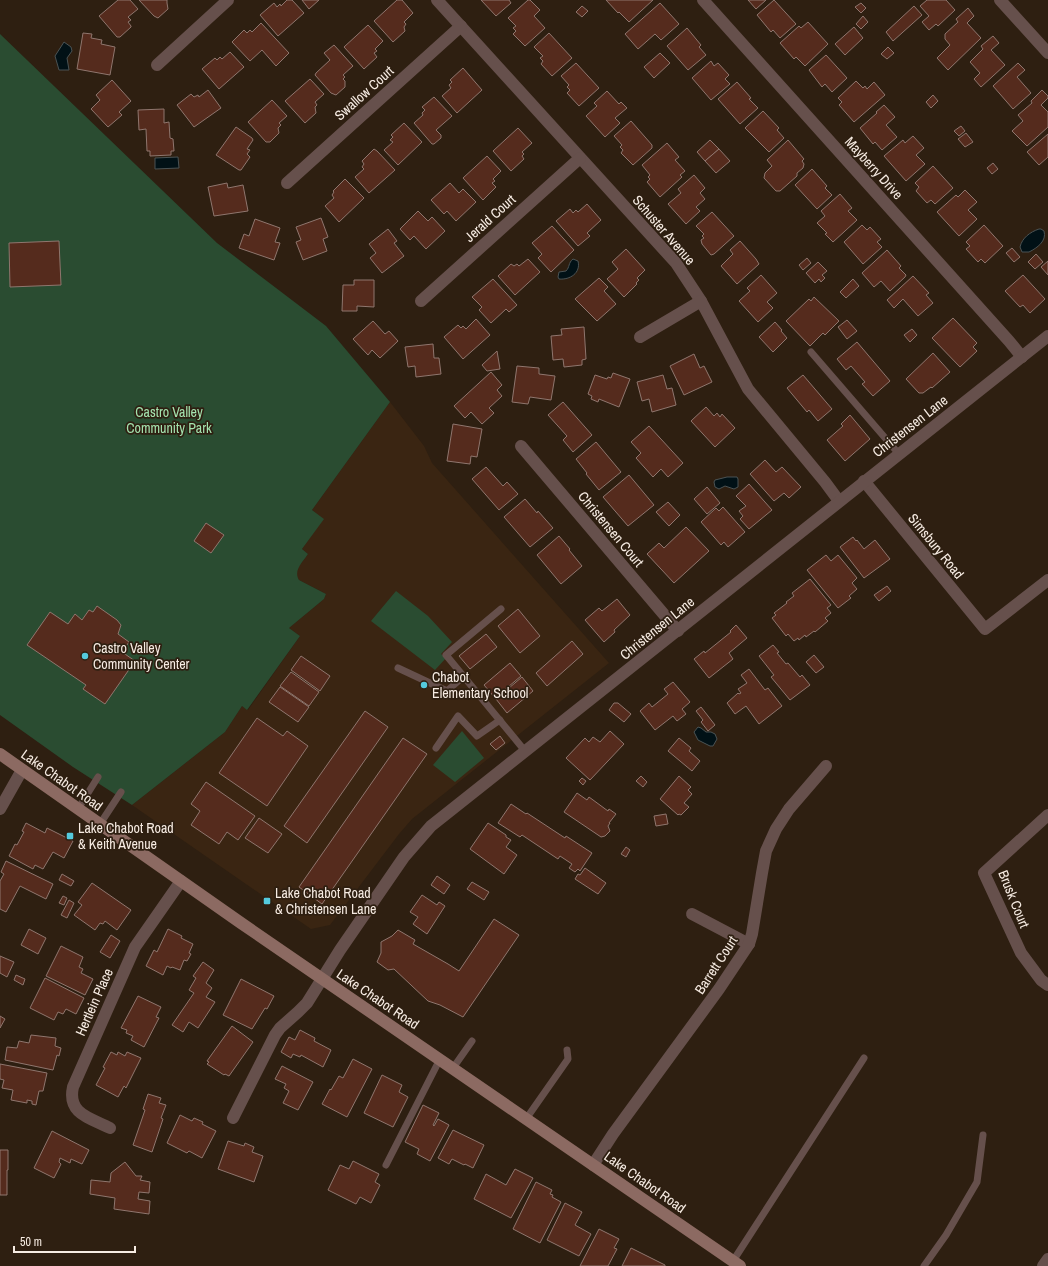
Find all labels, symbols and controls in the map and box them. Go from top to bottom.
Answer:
street label: Swallow Court [331,62,397,124]
street label: Mayberry Drive [841,133,907,203]
street label: Jerald Court [461,190,519,246]
street label: Schuster Avenue [629,191,699,269]
street label: Christensen Lane [869,391,951,461]
park label: Castro Valley Community Park [126,403,212,437]
street label: Christensen Court [574,488,648,570]
street label: Simsbury Road [904,510,968,582]
street label: Christensen Lane [616,592,698,664]
place label: Castro Valley Community Center [93,639,190,673]
marker: Castro Valley Community Center [80,651,90,661]
place label: Chabot Elementary School [432,668,528,702]
marker: Chabot Elementary School [419,680,429,690]
street label: Lake Chabot Road [18,745,106,815]
place label: Lake Chabot Road & Keith Avenue [78,819,174,853]
marker: Lake Chabot Road & Keith Avenue [65,831,75,841]
street label: Brusk Court [994,868,1034,930]
place label: Lake Chabot Road & Christensen Lane [275,884,376,918]
marker: Lake Chabot Road & Christensen Lane [262,896,272,906]
street label: Barrett Court [691,933,741,997]
street label: Hertlein Place [71,965,117,1039]
street label: Lake Chabot Road [333,965,423,1033]
street label: Lake Chabot Road [601,1147,689,1217]
scale bar [14,1228,135,1254]
text: 50 m [20,1234,42,1250]

